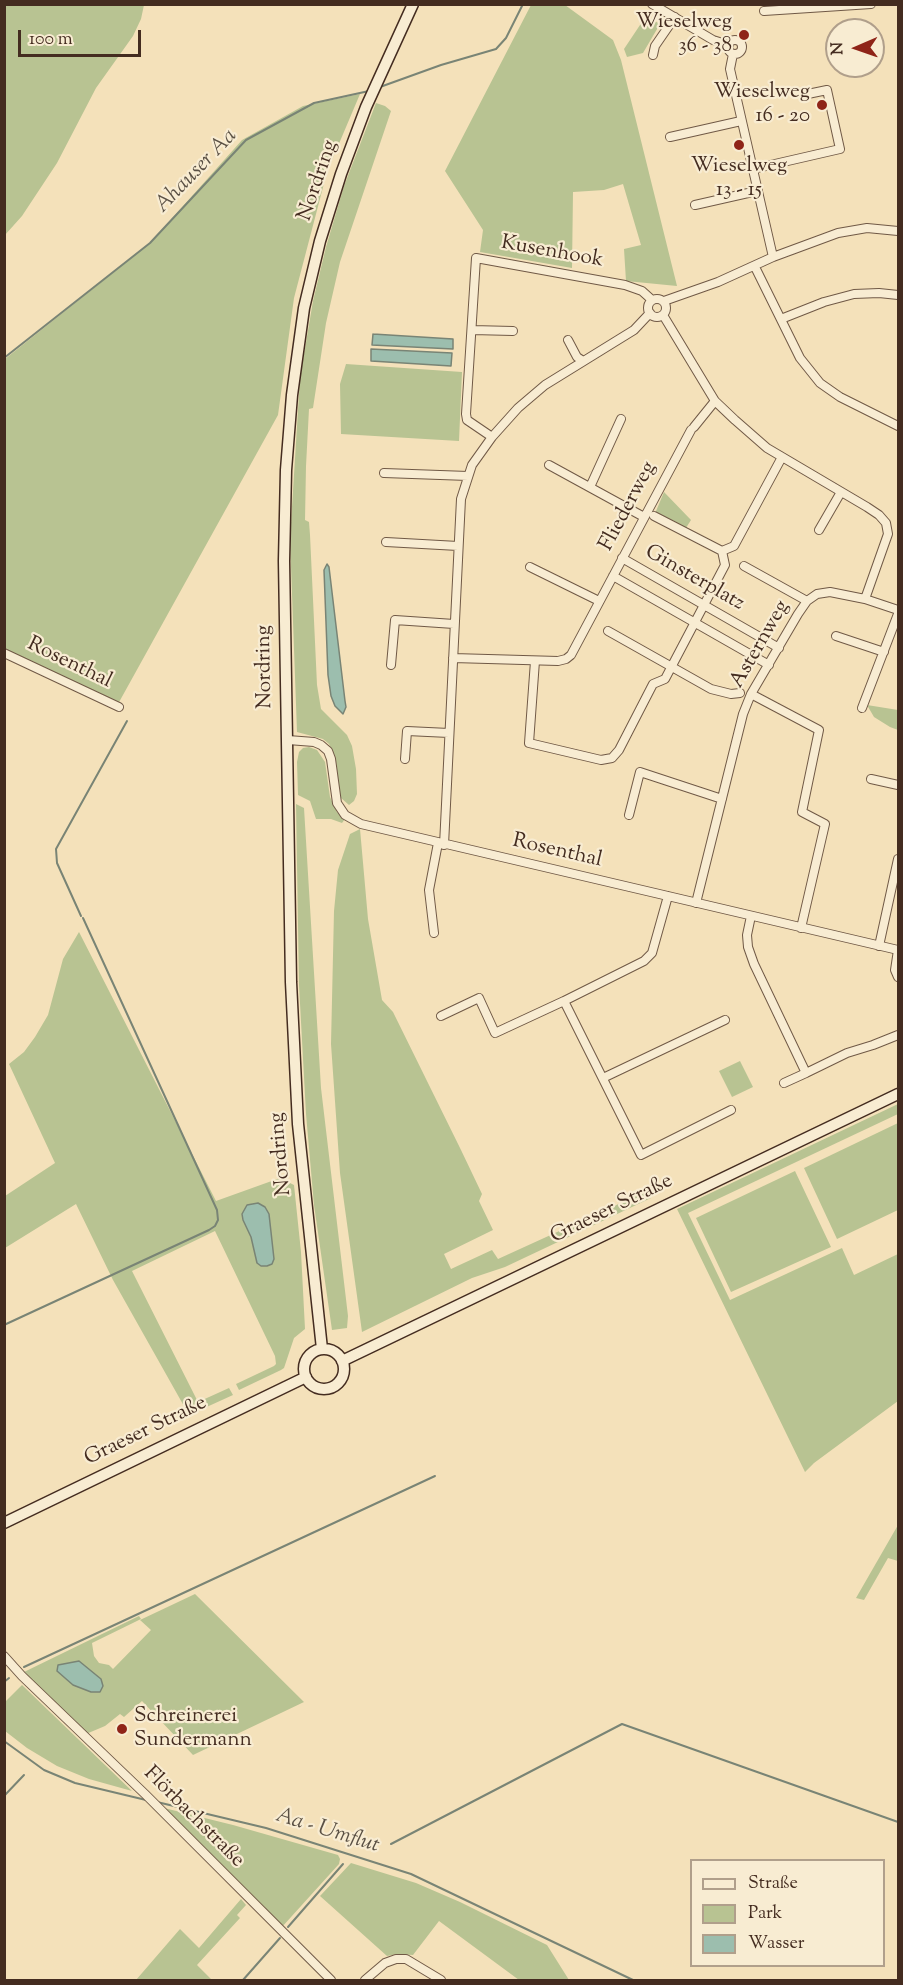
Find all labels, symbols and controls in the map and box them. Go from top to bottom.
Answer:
place label: Wieselweg 36 - 38 [636,10,732,60]
scale bar [21,18,144,56]
north arrow [825,18,885,78]
text: 100 m [29,27,73,53]
marker: Wieselweg 36 - 38 [737,28,751,42]
text: N [827,42,850,55]
place label: Wieselweg 16 - 20 [714,80,810,130]
marker: Wieselweg 16 - 20 [815,98,829,112]
water label: Ahauser Aa [150,124,244,220]
street label: Nordring [293,137,345,225]
marker: Wieselweg 13 - 15 [732,138,746,152]
place label: Wieselweg 13 - 15 [691,154,787,204]
street label: Kusenhook [499,232,605,274]
street label: Fliederweg [595,458,663,556]
street label: Ginsterplatz [640,540,748,618]
street label: Asternweg [726,597,796,693]
street label: Nordring [253,625,279,709]
street label: Rosenthal [22,633,116,695]
street label: Rosenthal [510,829,604,875]
street label: Nordring [266,1111,298,1197]
street label: Graeser Straße [547,1170,677,1250]
street label: Graeser Straße [81,1392,211,1472]
place label: Schreinerei Sundermann [134,1704,252,1754]
marker: Schreinerei Sundermann [115,1722,129,1736]
street label: Flörbachstraße [137,1762,249,1874]
water label: Aa - Umflut [272,1804,382,1860]
legend [690,1859,885,1967]
text: Straße [748,1871,798,1897]
text: Park [748,1901,782,1927]
text: Wasser [748,1931,805,1957]

